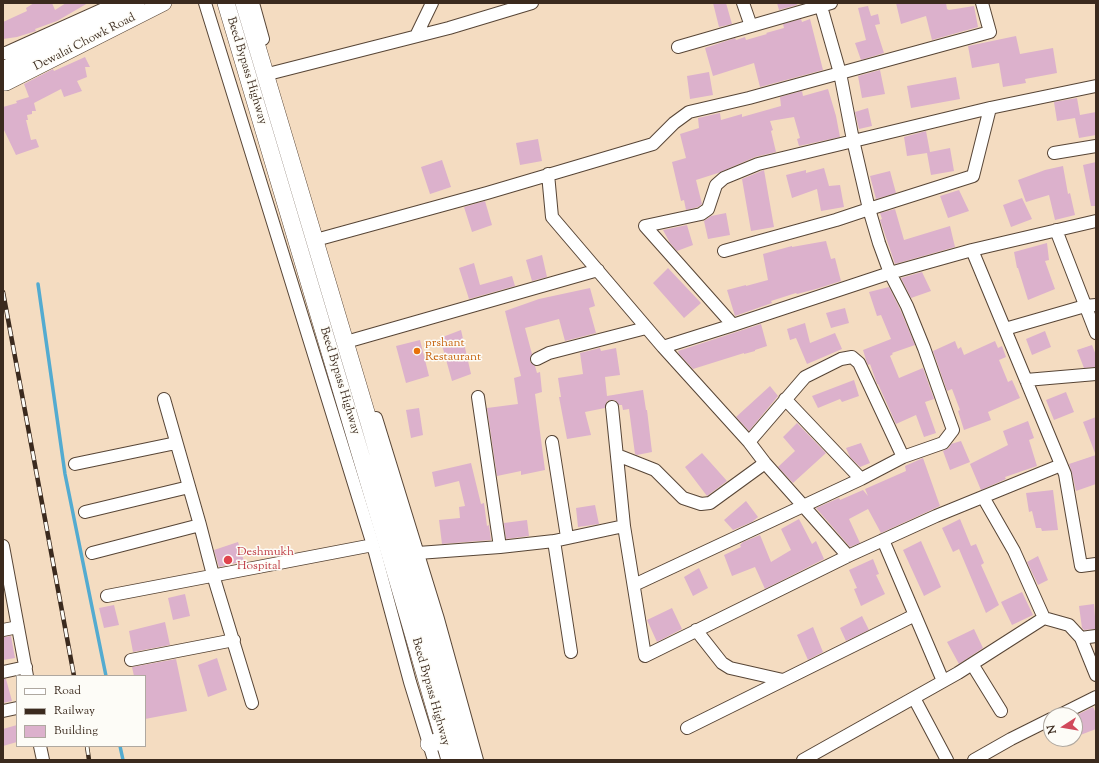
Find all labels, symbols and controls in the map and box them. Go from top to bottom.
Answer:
street label: Dewalai Chowk Road [32,11,138,75]
street label: Beed Bypass Highway [223,15,269,127]
street label: Beed Bypass Highway [316,325,362,437]
place label: prshant Restaurant [425,337,481,365]
marker: prshant Restaurant [412,346,422,356]
place label: Deshmukh Hospital [237,546,294,574]
marker: Deshmukh Hospital [222,554,234,566]
street label: Beed Bypass Highway [408,636,452,748]
legend [16,675,146,747]
text: Road [54,682,81,700]
text: Railway [54,702,95,720]
north arrow [1043,707,1083,747]
text: Building [54,722,98,740]
text: N [1044,723,1061,735]

